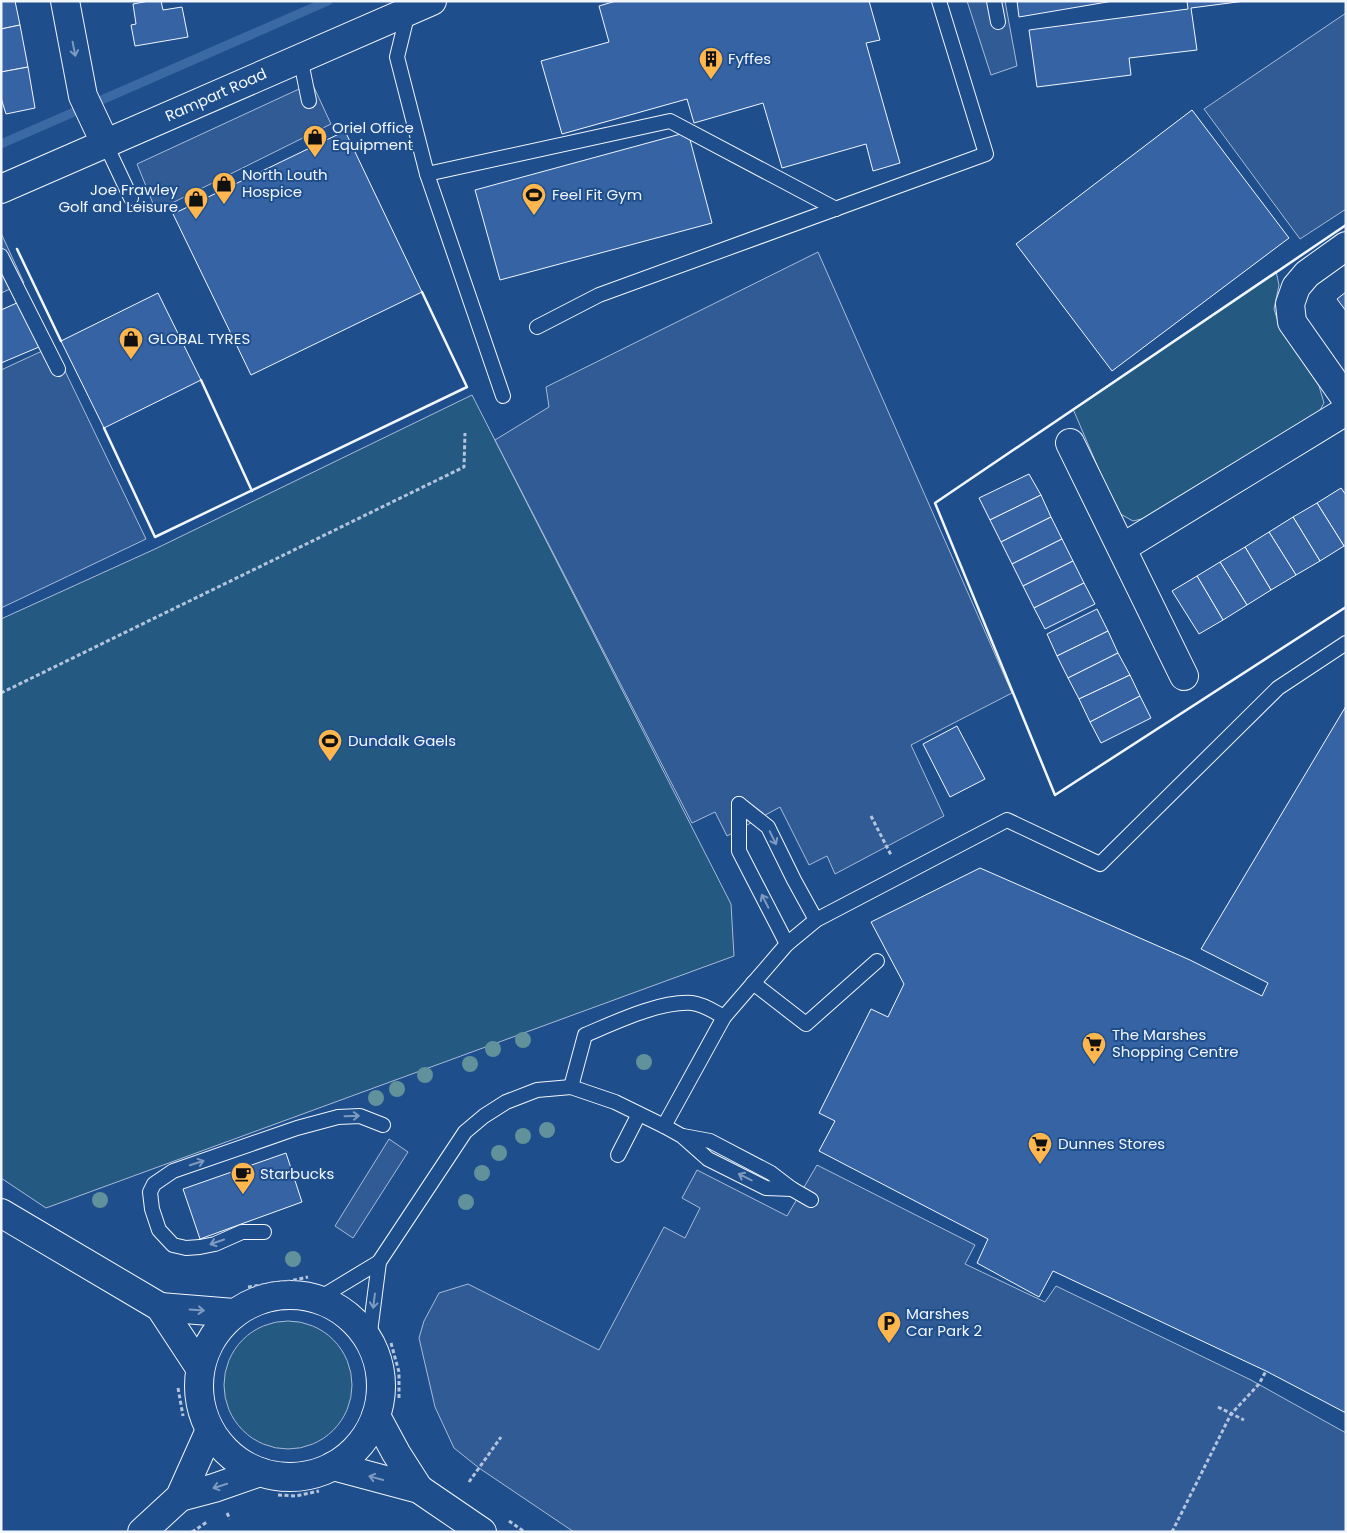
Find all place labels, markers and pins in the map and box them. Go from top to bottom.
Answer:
building icon: Fyffes [698,46,724,80]
place label: Fyffes [728,48,771,69]
place label: Oriel Office Equipment [332,117,414,155]
shop icon: Oriel Office Equipment [302,124,328,158]
place label: North Louth Hospice [242,164,328,202]
shop icon: North Louth Hospice [211,171,237,205]
place label: Joe Frawley Golf and Leisure [58,179,179,217]
sports icon: Feel Fit Gym [521,182,547,216]
place label: Feel Fit Gym [552,184,642,205]
shop icon: Joe Frawley Golf and Leisure [183,186,209,220]
shop icon: GLOBAL TYRES [118,326,144,360]
place label: GLOBAL TYRES [148,328,250,349]
sports icon: Dundalk Gaels [317,728,343,762]
place label: Dundalk Gaels [348,730,456,751]
place label: The Marshes Shopping Centre [1112,1024,1239,1062]
supermarket icon: The Marshes Shopping Centre [1081,1031,1107,1065]
supermarket icon: Dunnes Stores [1027,1131,1053,1165]
place label: Dunnes Stores [1058,1133,1165,1154]
cafe icon: Starbucks [230,1161,256,1195]
place label: Starbucks [260,1163,335,1184]
place label: Marshes Car Park 2 [906,1303,982,1341]
parking icon: Marshes Car Park 2 [876,1310,902,1344]

